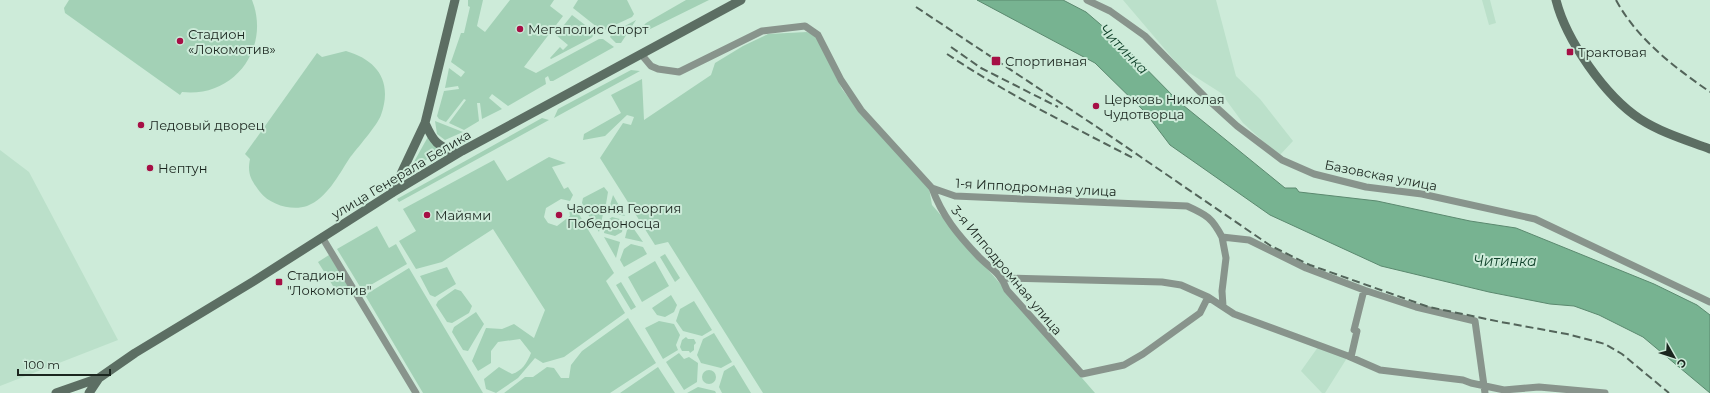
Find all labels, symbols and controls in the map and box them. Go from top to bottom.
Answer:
water label: Читинка [1096,20,1152,78]
place label: Мегаполис Спорт [528,21,649,37]
marker: Мегаполис Спорт [515,24,525,34]
place label: Стадион «Локомотив» [188,26,276,57]
marker: Стадион «Локомотив» [175,36,185,46]
place label: Трактовая [1578,44,1647,60]
marker: Трактовая [1565,47,1575,57]
place label: Спортивная [1005,53,1087,69]
marker: Спортивная [990,55,1002,67]
place label: Церковь Николая Чудотворца [1104,91,1225,122]
marker: Церковь Николая Чудотворца [1091,101,1101,111]
place label: Ледовый дворец [149,117,265,133]
marker: Ледовый дворец [136,120,146,130]
street label: улица Генерала Белика [328,126,474,223]
street label: Базовская улица [1323,156,1439,194]
place label: Нептун [158,160,208,176]
marker: Нептун [145,163,155,173]
street label: 1-я Ипподромная улица [955,175,1117,199]
place label: Часовня Георгия Победоносца [567,200,681,231]
street label: 3-я Ипподромная улица [948,202,1066,338]
place label: Майями [435,207,491,223]
marker: Майями [422,210,432,220]
marker: Часовня Георгия Победоносца [554,210,564,220]
water label: Читинка [1473,252,1537,270]
place label: Стадион "Локомотив" [287,267,372,298]
marker: Стадион "Локомотив" [274,277,284,287]
north arrow [1654,337,1694,377]
scale bar [18,351,110,377]
text: С [1674,356,1690,371]
text: 100 m [24,357,60,372]

